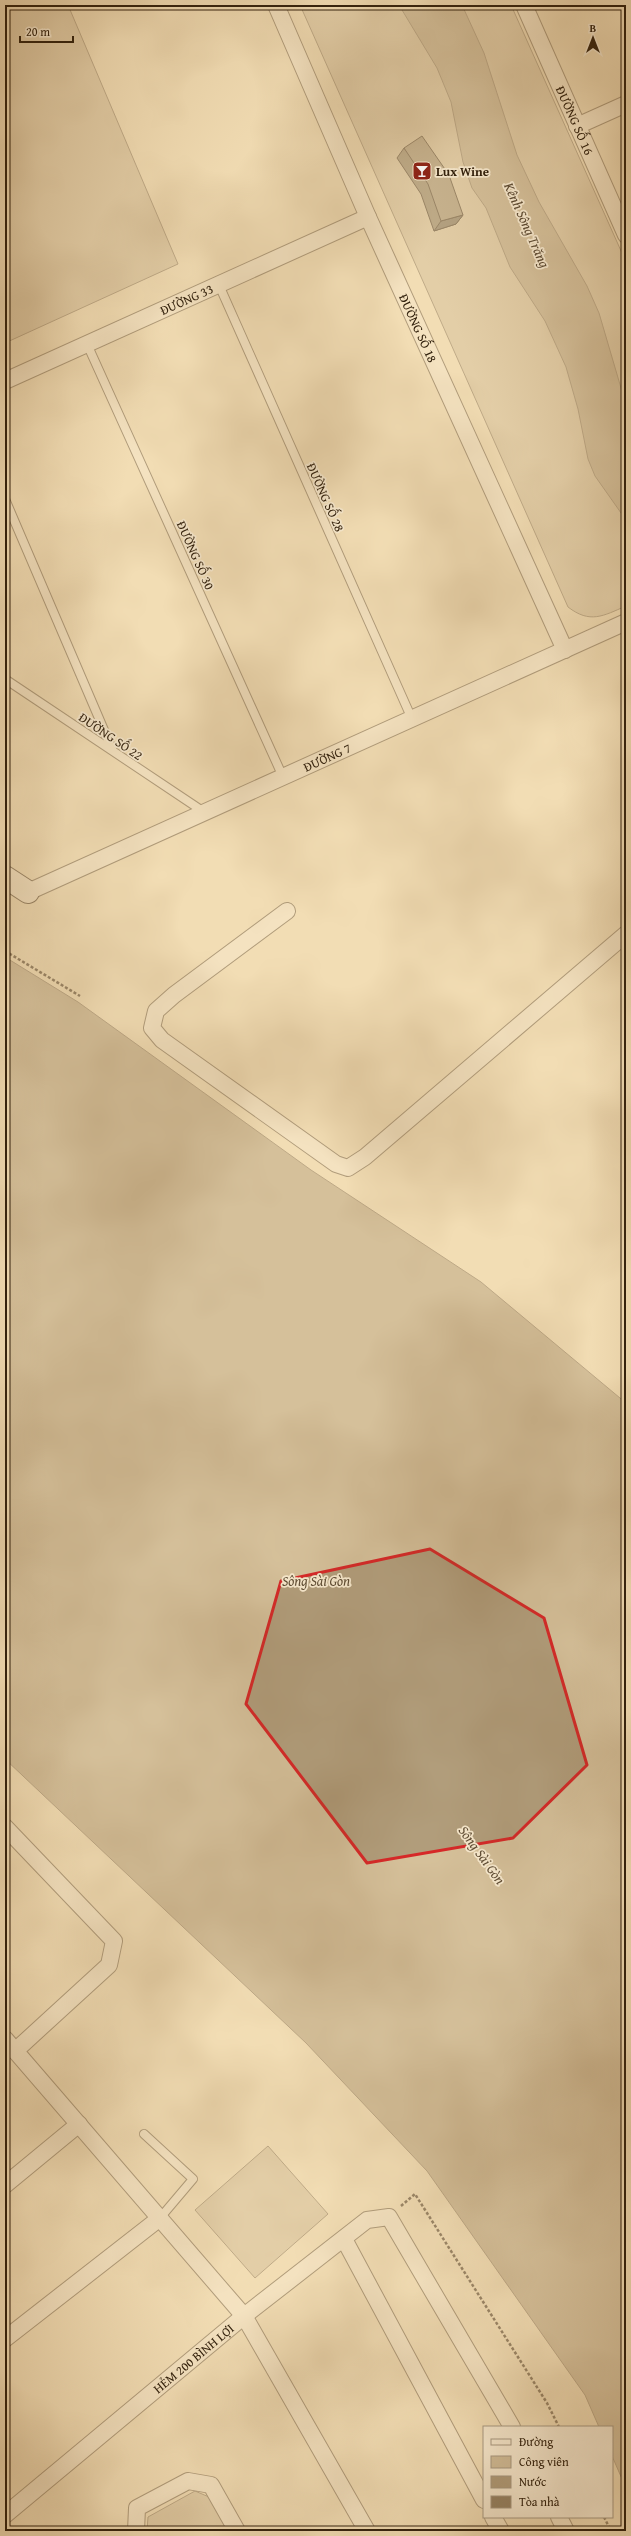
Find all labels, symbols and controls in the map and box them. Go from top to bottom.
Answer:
scale bar [20,18,73,44]
north arrow [573,18,613,58]
text: B [590,20,597,36]
text: 20 m [26,23,50,40]
street label: ĐƯỜNG SỐ 16 [551,83,598,158]
bar icon: Lux Wine [411,160,433,182]
place label: Lux Wine [436,162,489,181]
water label: Kênh Sông Trăng [499,178,555,271]
street label: ĐƯỜNG 33 [157,279,216,320]
street label: ĐƯỜNG SỐ 18 [394,291,442,366]
street label: ĐƯỜNG SỐ 28 [302,460,349,535]
street label: ĐƯỜNG SỐ 30 [172,518,219,593]
street label: ĐƯỜNG SỐ 22 [75,708,147,765]
street label: ĐƯỜNG 7 [300,738,354,776]
water label: Sông Sài Gòn [282,1571,350,1591]
water label: Sông Sài Gòn [454,1822,510,1888]
street label: HẺM 200 BÌNH LỢI [149,2319,238,2398]
legend [483,2426,613,2518]
text: Đường [519,2433,553,2450]
text: Công viên [519,2453,569,2470]
text: Nước [519,2473,547,2490]
text: Tòa nhà [519,2493,560,2510]

